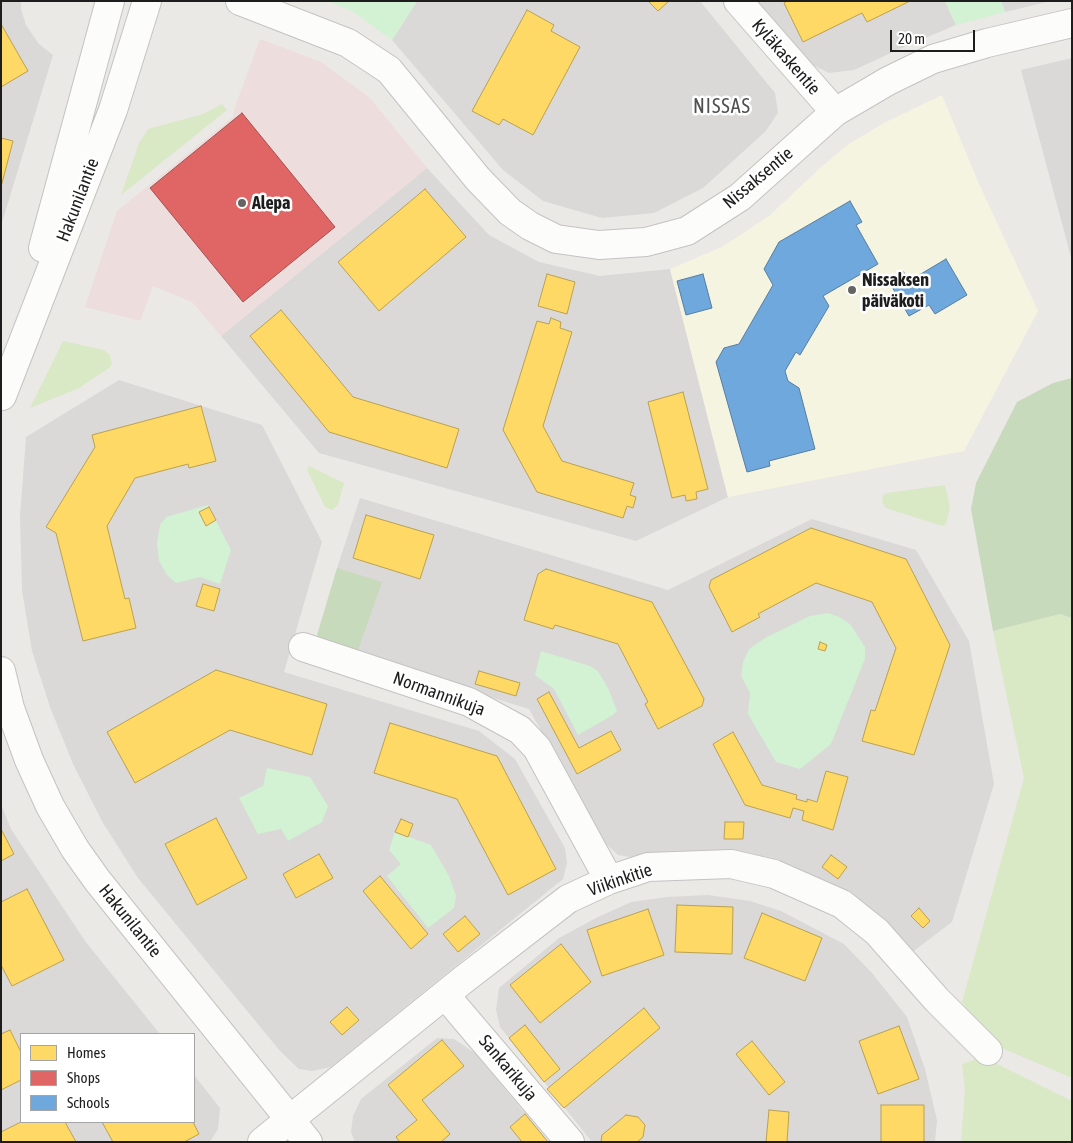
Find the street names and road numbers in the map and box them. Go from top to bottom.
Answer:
street label: Kyläkaskentie [747,15,825,99]
street label: Nissaksentie [719,143,797,213]
street label: Hakunilantie [52,155,104,245]
street label: Normannikuja [390,667,488,721]
street label: Viikinkitie [585,859,655,901]
street label: Hakunilantie [94,880,166,962]
street label: Sankarikuja [474,1031,542,1105]

